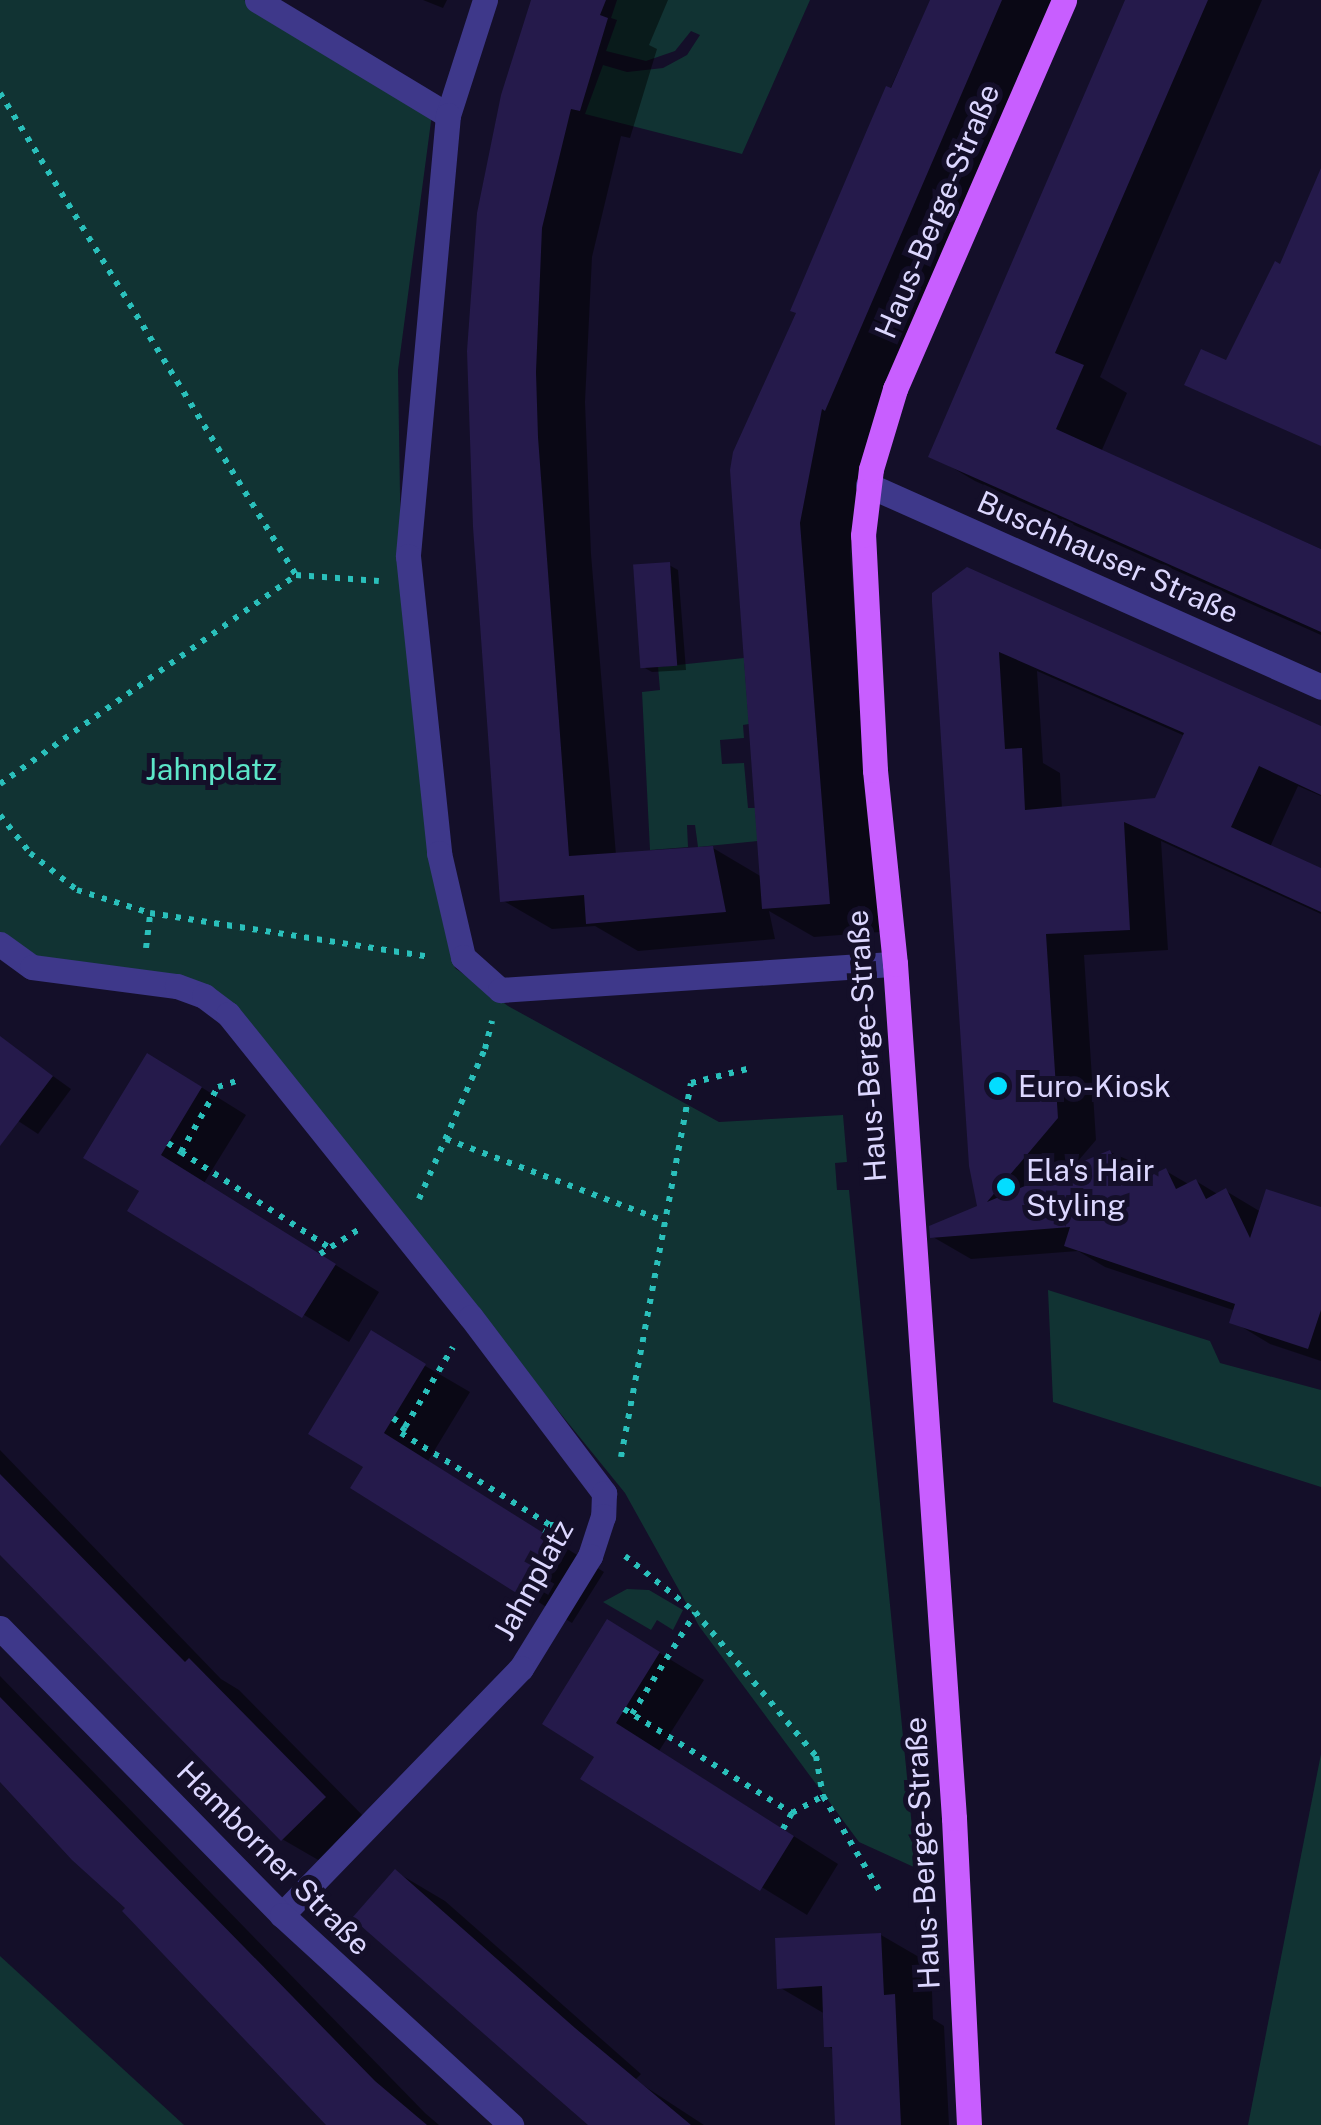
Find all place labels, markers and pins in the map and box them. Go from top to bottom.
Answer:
place label: Euro-Kiosk [1018,1068,1171,1104]
marker: Euro-Kiosk [987,1075,1009,1097]
place label: Ela's Hair Styling [1026,1152,1155,1222]
marker: Ela's Hair Styling [995,1176,1017,1198]

